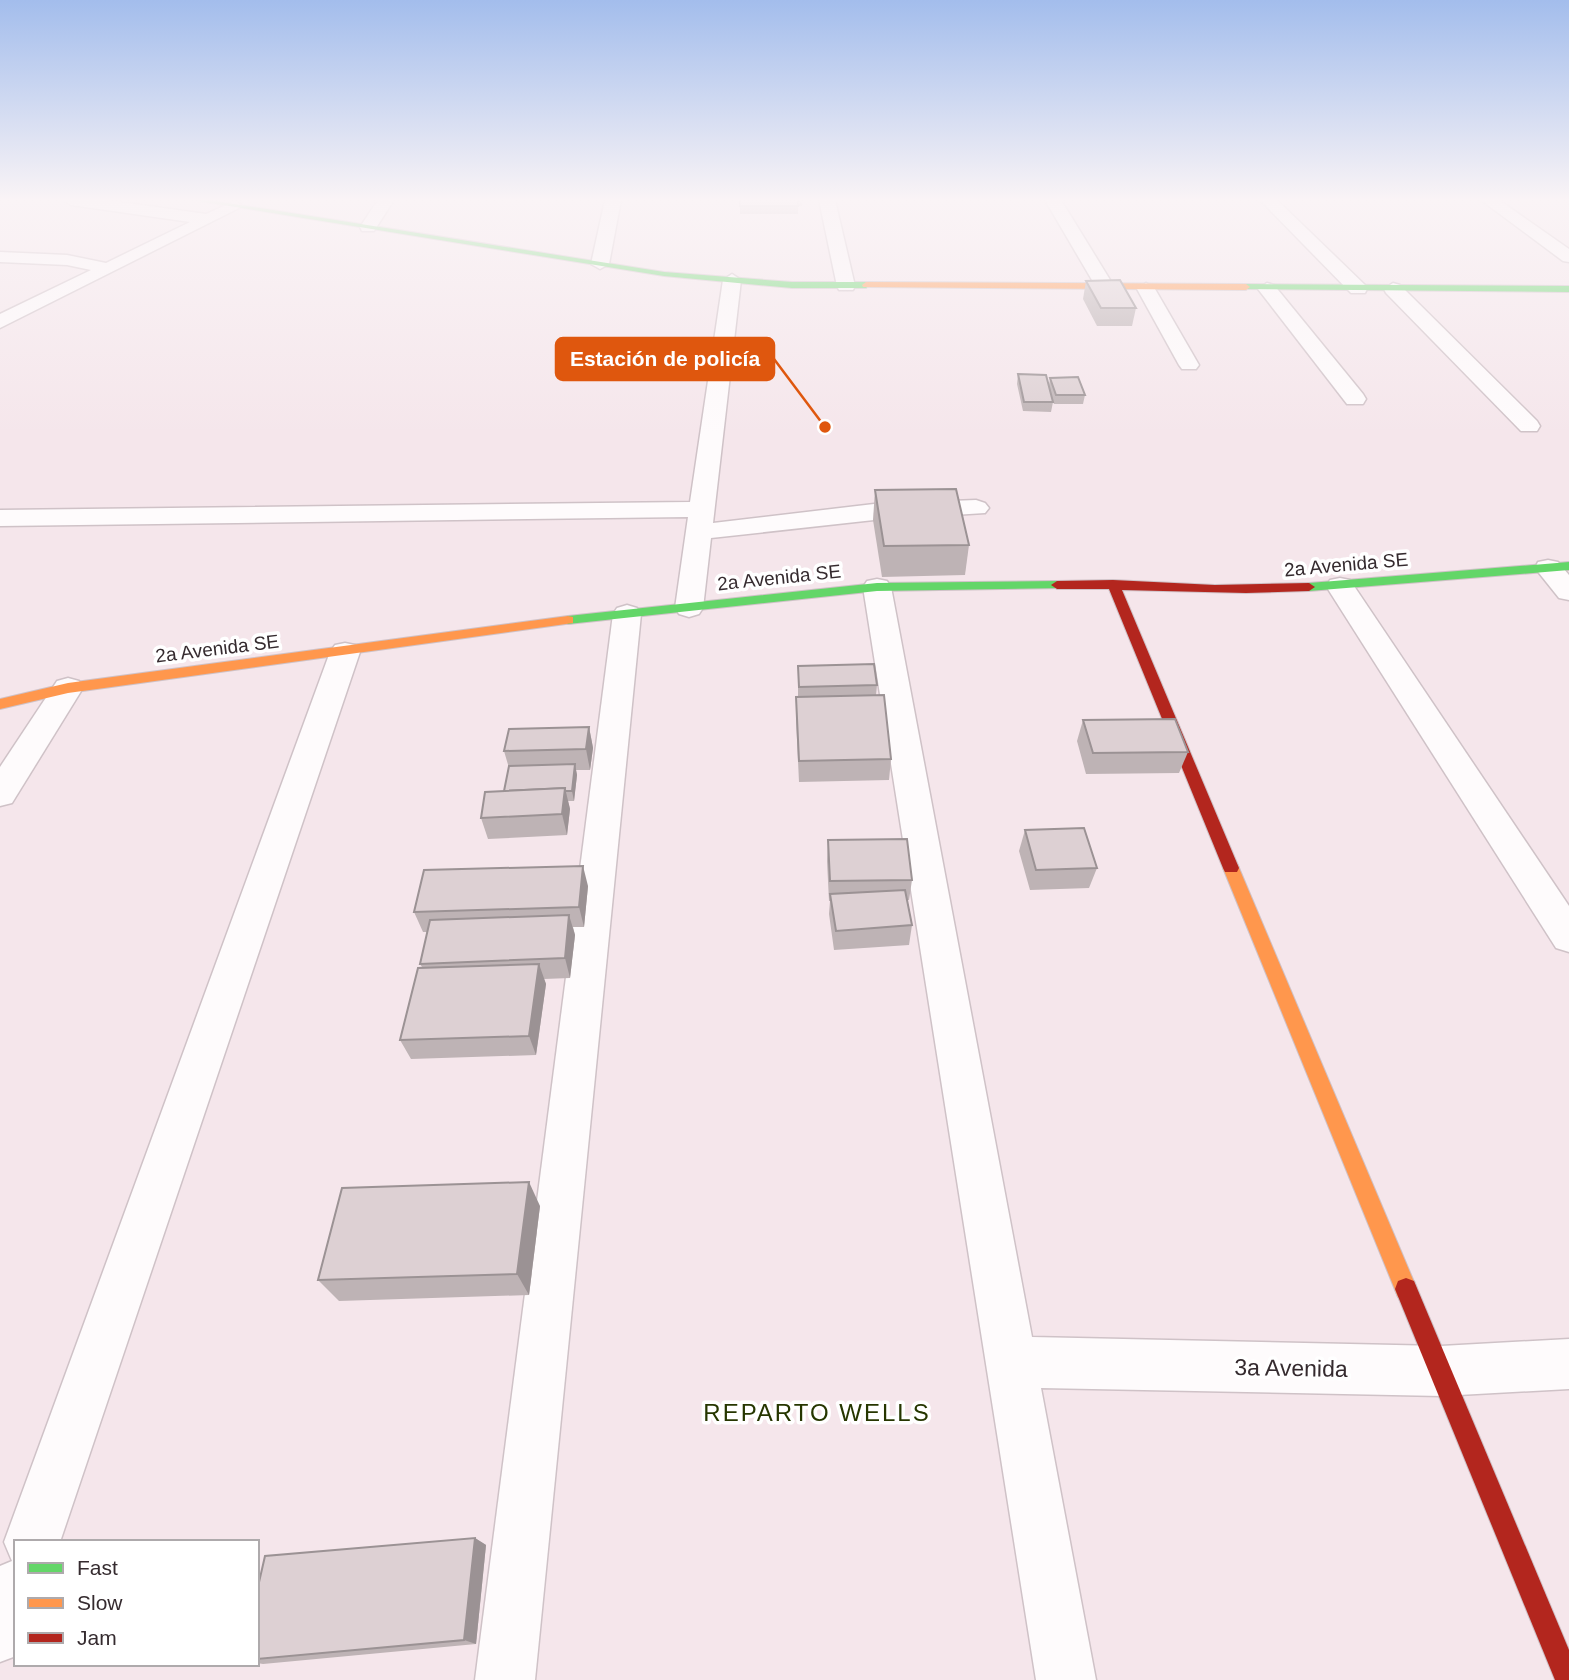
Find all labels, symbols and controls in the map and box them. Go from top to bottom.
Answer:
callout: Estación de policía [556,338,774,380]
text: Estación de policía [570,347,760,370]
street label: 2a Avenida SE [1283,549,1409,580]
street label: 2a Avenida SE [716,561,842,594]
street label: 2a Avenida SE [154,630,280,666]
street label: 3a Avenida [1234,1354,1348,1382]
district label: REPARTO WELLS [703,1399,931,1426]
legend [14,1540,259,1666]
text: Fast [77,1556,118,1579]
text: Slow [77,1591,123,1614]
text: Jam [77,1626,117,1649]

